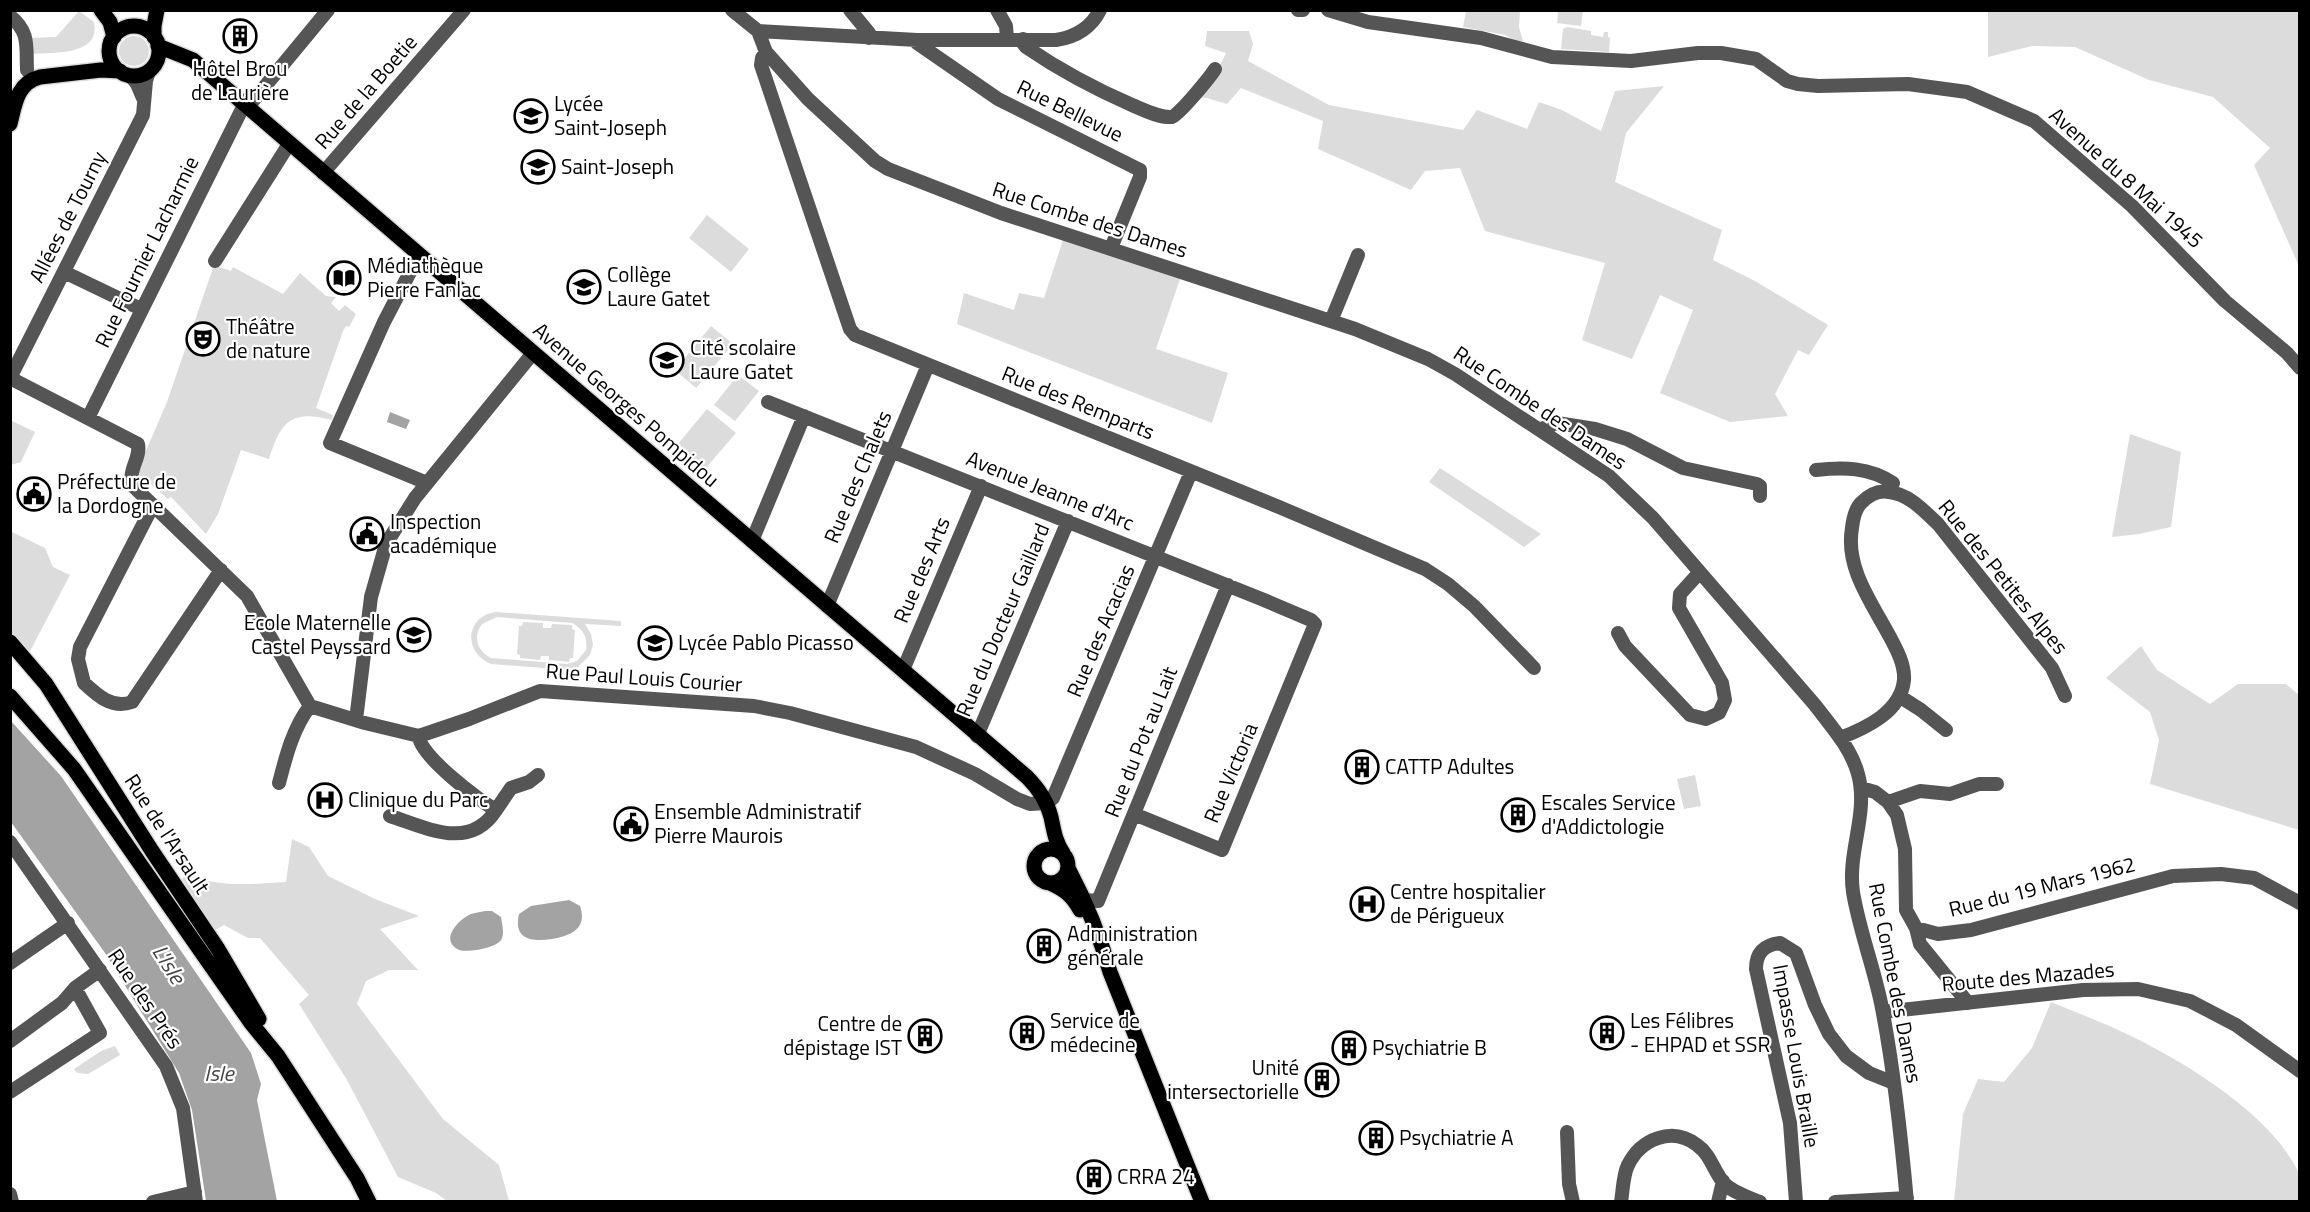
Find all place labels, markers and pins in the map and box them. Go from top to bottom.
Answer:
building icon: Hôtel Brou de Laurière [222,18,258,54]
place label: Hôtel Brou de Laurière [191,52,289,108]
place label: Lycée Saint-Joseph [554,87,667,143]
school or university icon: Lycée Saint-Joseph [513,98,549,134]
school or university icon: Saint-Joseph [520,149,556,185]
place label: Saint-Joseph [561,150,674,182]
place label: Médiathèque Pierre Fanlac [367,249,483,305]
place label: Collège Laure Gatet [607,258,710,314]
library icon: Médiathèque Pierre Fanlac [326,260,362,296]
school or university icon: Collège Laure Gatet [566,269,602,305]
place label: Théâtre de nature [226,310,310,366]
theatre icon: Théâtre de nature [185,321,221,357]
place label: Cité scolaire Laure Gatet [690,331,796,387]
school or university icon: Cité scolaire Laure Gatet [649,342,685,378]
place label: Préfecture de la Dordogne [57,465,176,521]
public building icon: Préfecture de la Dordogne [16,476,52,512]
place label: Inspection académique [390,505,497,561]
public building icon: Inspection académique [349,516,385,552]
place label: Ecole Maternelle Castel Peyssard [244,606,391,662]
school or university icon: Ecole Maternelle Castel Peyssard [396,617,432,653]
school or university icon: Lycée Pablo Picasso [637,625,673,661]
place label: Lycée Pablo Picasso [678,626,854,658]
building icon: CATTP Adultes [1344,749,1380,785]
place label: CATTP Adultes [1385,750,1514,782]
hospital icon: Clinique du Parc [307,782,343,818]
place label: Clinique du Parc [348,783,488,815]
place label: Escales Service d'Addictologie [1541,786,1675,842]
place label: Ensemble Administratif Pierre Maurois [654,795,861,851]
building icon: Escales Service d'Addictologie [1500,797,1536,833]
public building icon: Ensemble Administratif Pierre Maurois [613,806,649,842]
place label: Centre hospitalier de Périgueux [1390,875,1546,931]
hospital icon: Centre hospitalier de Périgueux [1349,886,1385,922]
place label: Administration générale [1067,917,1198,973]
building icon: Administration générale [1026,928,1062,964]
place label: Service de médecine [1050,1004,1140,1060]
place label: Les Félibres - EHPAD et SSR [1630,1004,1770,1060]
place label: Centre de dépistage IST [783,1007,902,1063]
building icon: Service de médecine [1009,1015,1045,1051]
building icon: Les Félibres - EHPAD et SSR [1589,1015,1625,1051]
building icon: Centre de dépistage IST [907,1018,943,1054]
building icon: Psychiatrie B [1331,1030,1367,1066]
place label: Psychiatrie B [1372,1031,1487,1063]
place label: Unité intersectorielle [1167,1051,1299,1107]
building icon: Unité intersectorielle [1304,1062,1340,1098]
building icon: Psychiatrie A [1358,1120,1394,1156]
place label: Psychiatrie A [1399,1121,1514,1153]
building icon: CRRA 24 [1076,1159,1112,1195]
place label: CRRA 24 [1117,1160,1195,1192]

